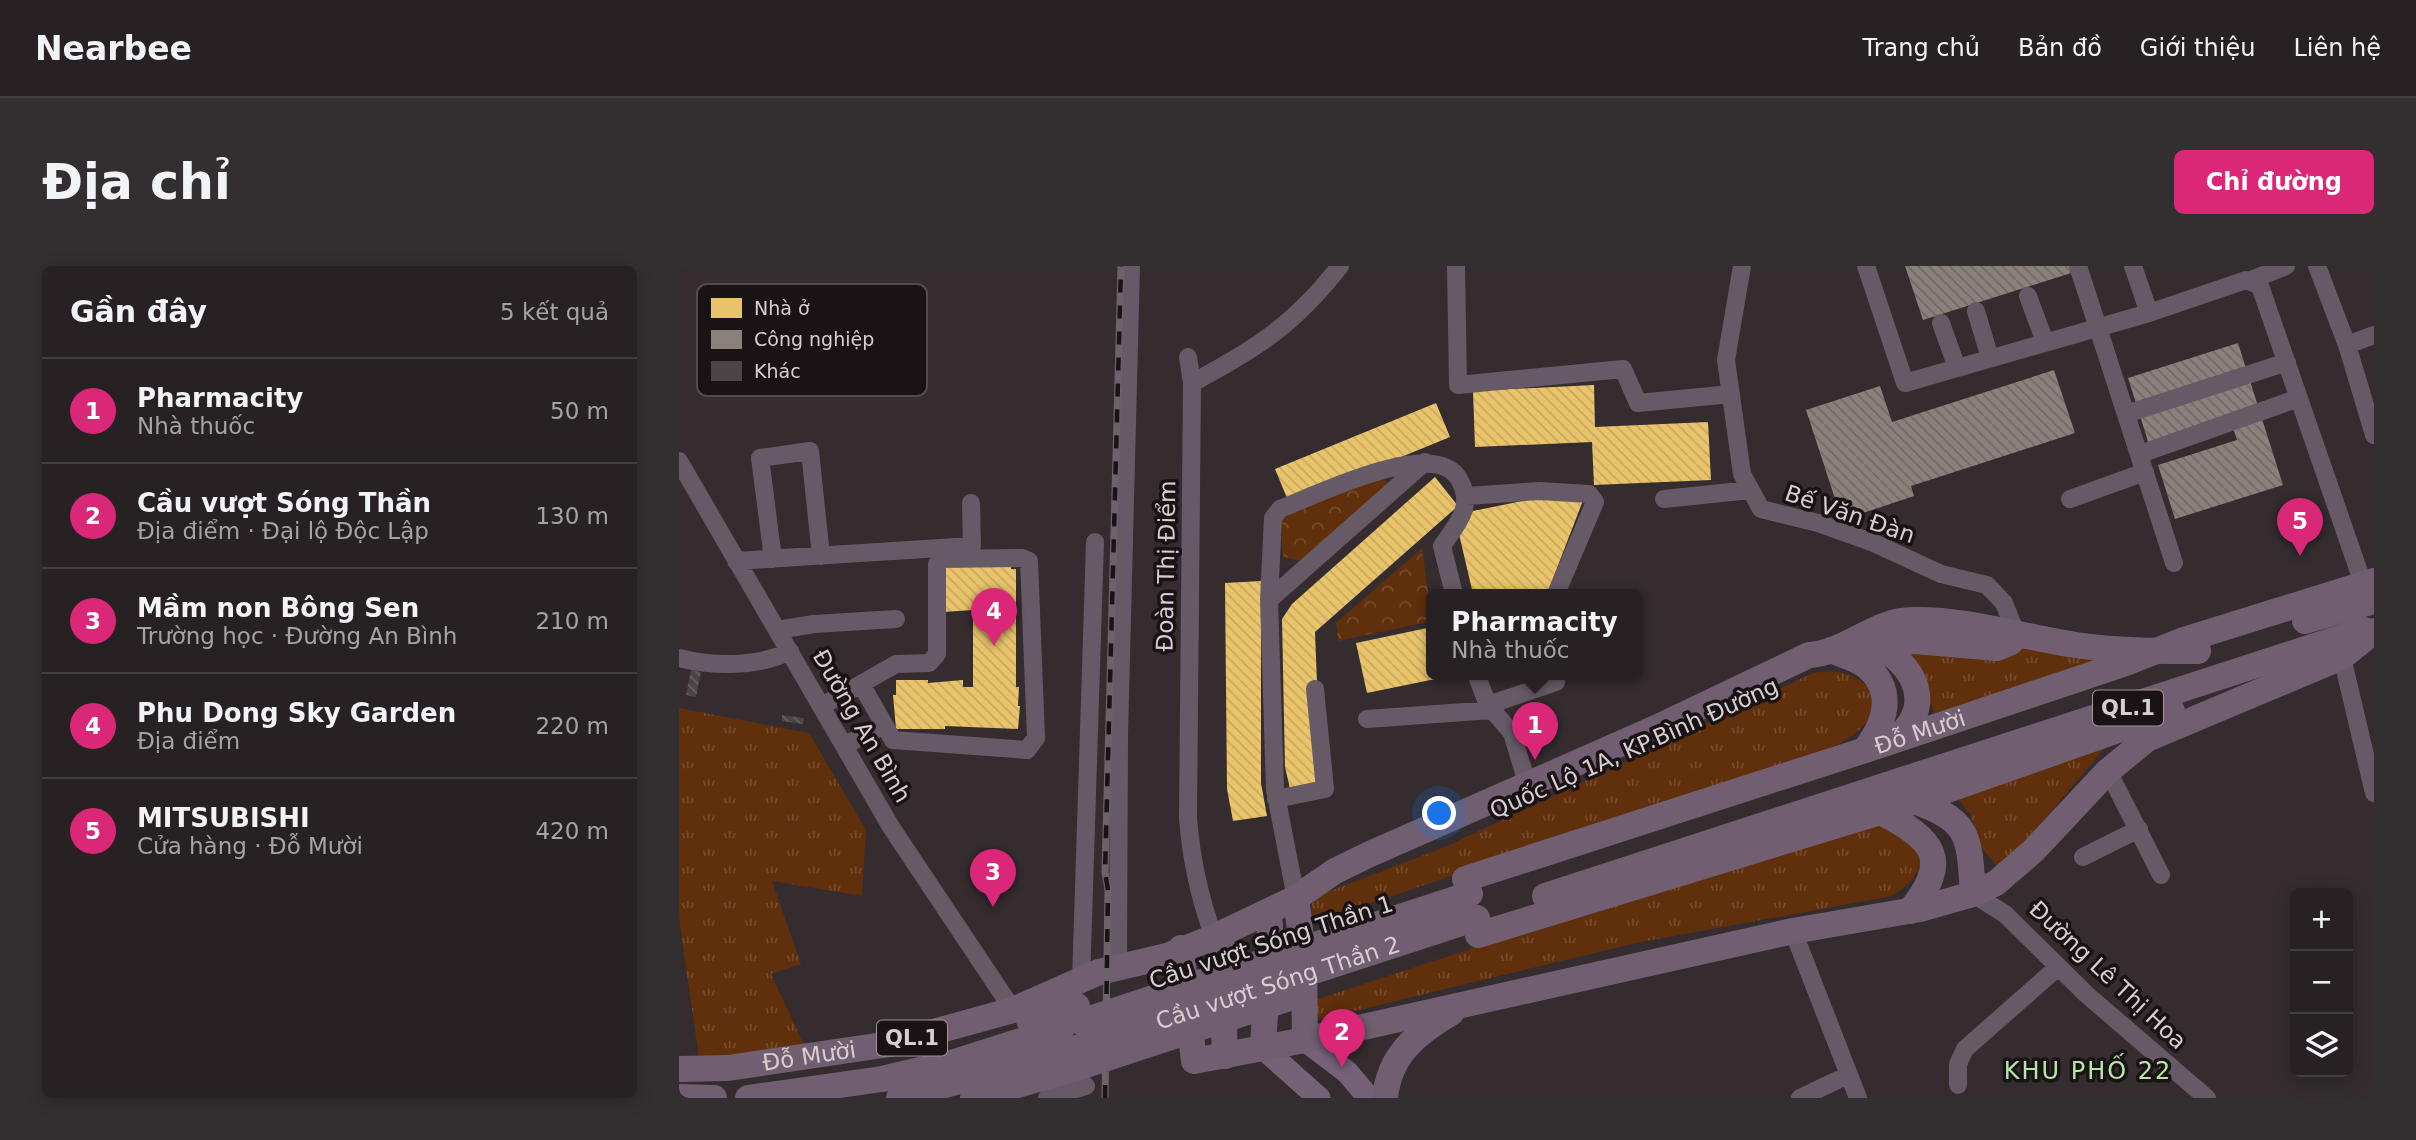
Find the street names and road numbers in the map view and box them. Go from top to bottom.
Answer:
street label: Đoàn Thị Điểm [1152,480,1180,652]
street label: Bế Văn Đàn [1782,480,1918,548]
street label: Đường An Bình [808,645,916,807]
street label: Quốc Lộ 1A, KP.Bình Đường [1485,672,1783,824]
road number: QL.1 [2093,690,2163,726]
street label: Đỗ Mười [1871,705,1969,759]
street label: Cầu vượt Sóng Thần 1 [1146,890,1396,994]
street label: Đường Lê Thị Hoa [2024,896,2192,1054]
street label: Cầu vượt Sóng Thần 2 [1152,929,1404,1035]
road number: QL.1 [877,1020,947,1056]
street label: Đỗ Mười [761,1036,858,1076]

